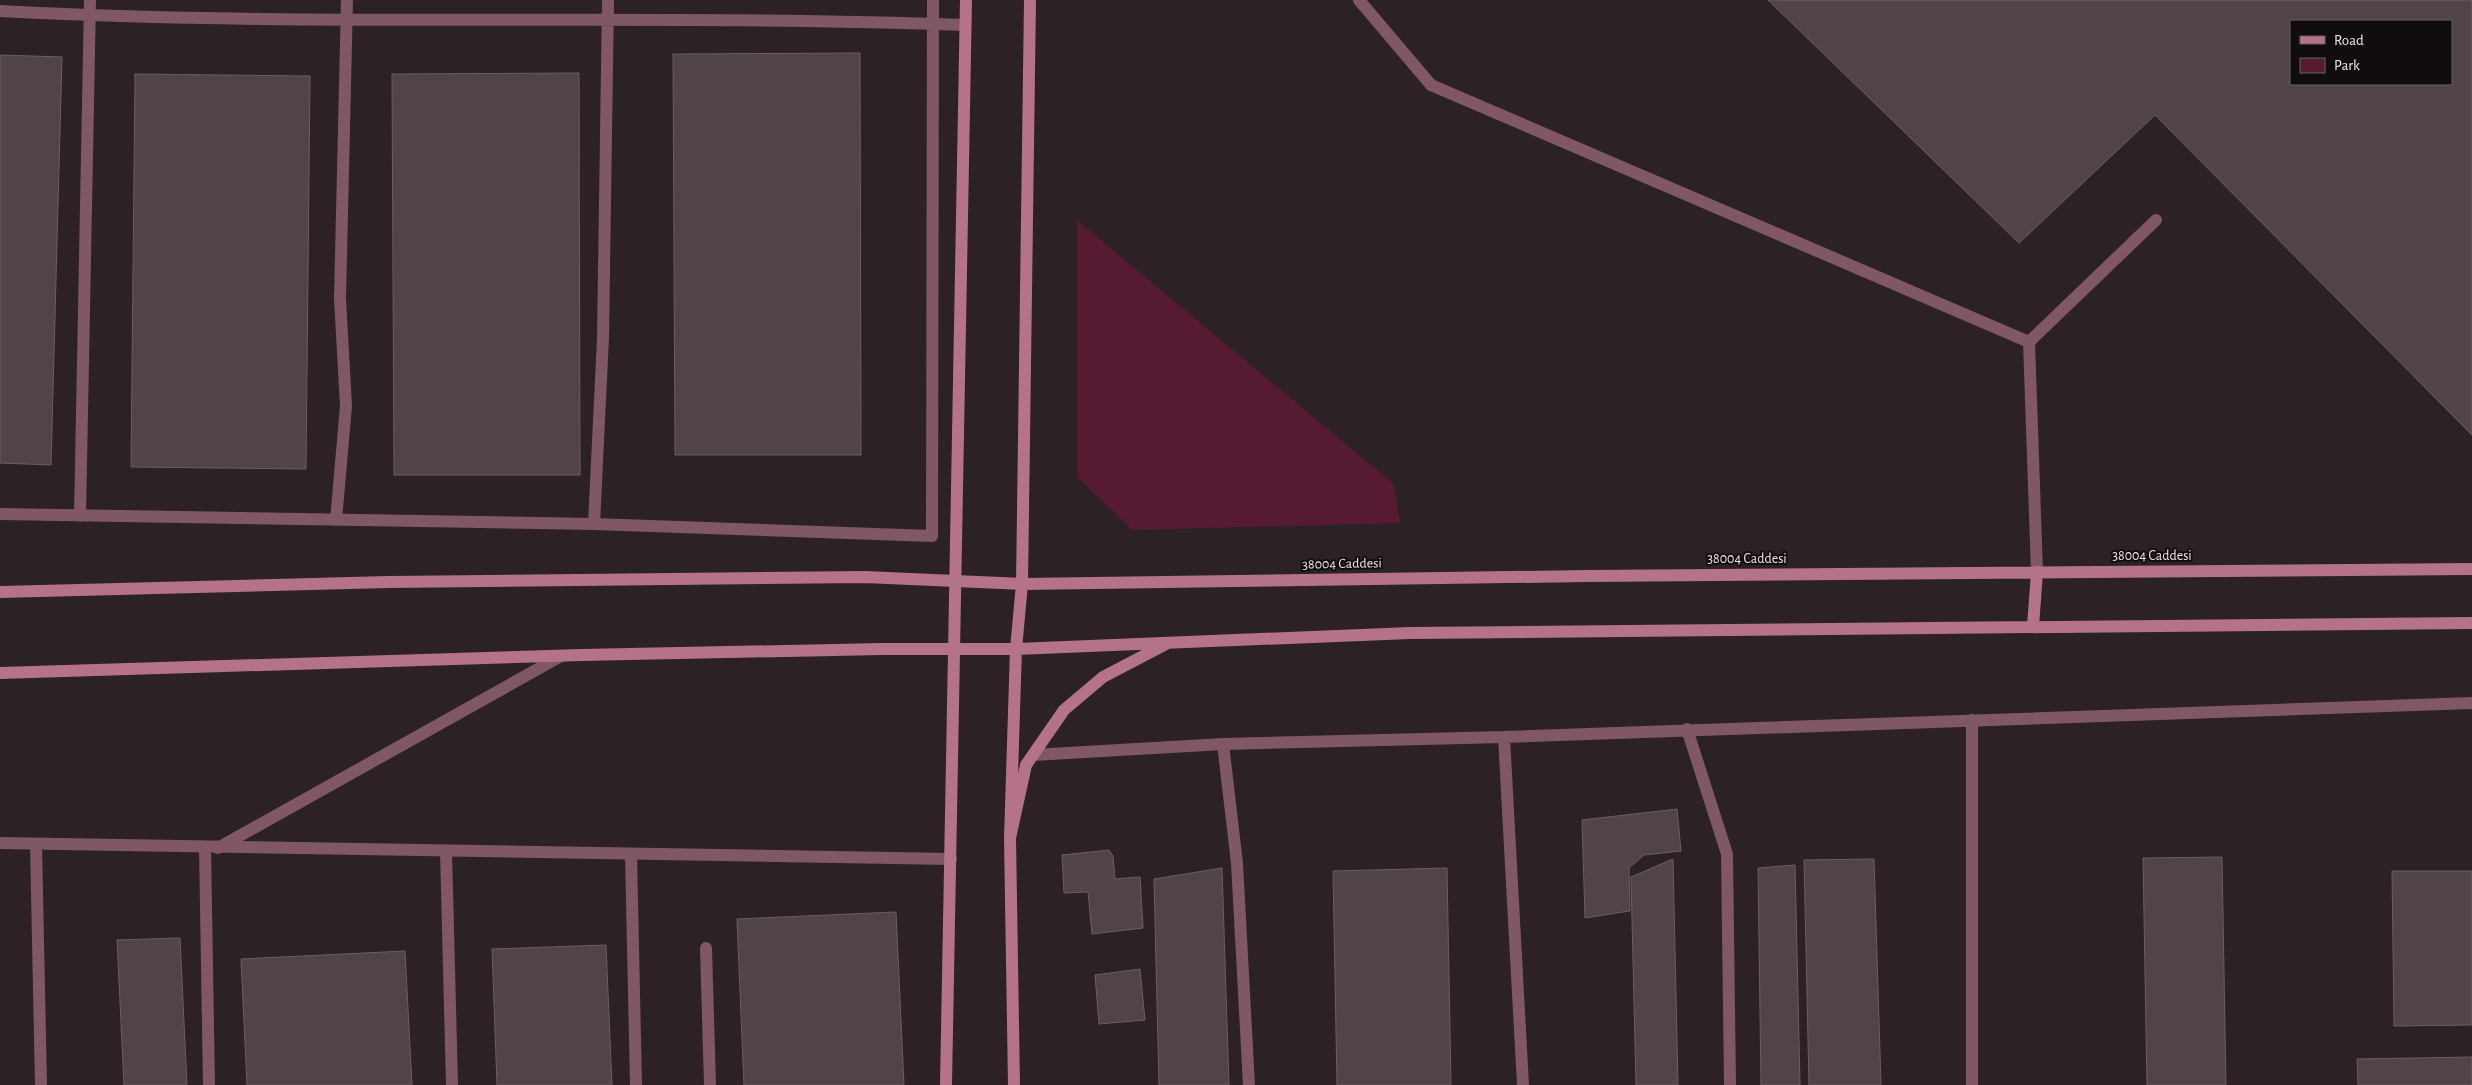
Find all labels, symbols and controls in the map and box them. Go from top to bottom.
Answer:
legend [2290,20,2452,85]
text: Road [2334,33,2364,48]
text: Park [2334,58,2360,73]
street label: 38004 Caddesi [2112,549,2192,563]
street label: 38004 Caddesi [1707,552,1787,566]
street label: 38004 Caddesi [1302,556,1382,572]

